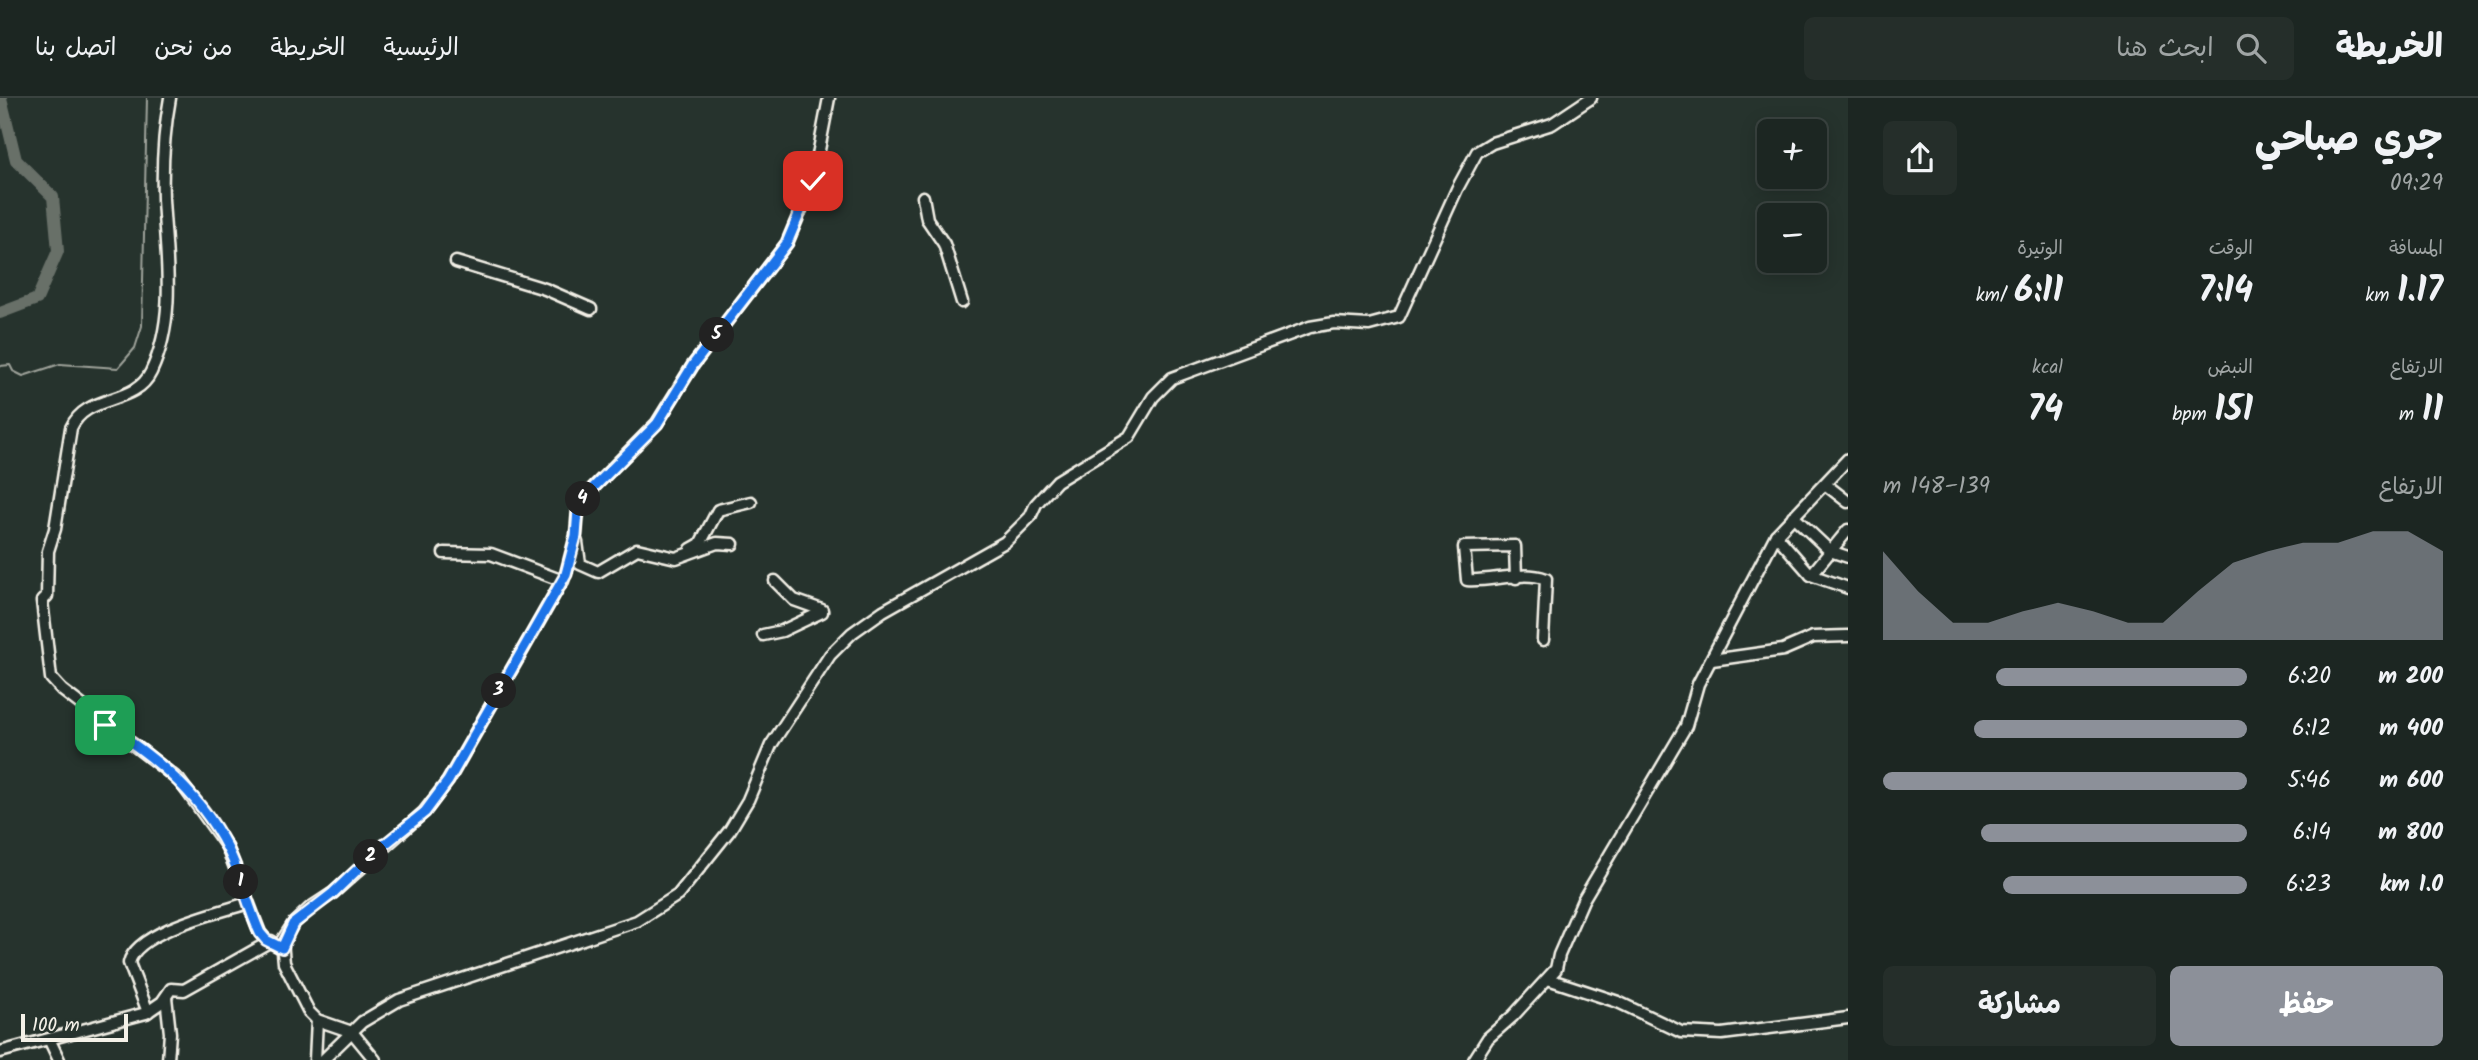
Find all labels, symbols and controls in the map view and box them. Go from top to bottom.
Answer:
search box [1804,17,2294,80]
text: الخريطة [2336,22,2443,75]
text: ابحث هنا [2116,28,2214,70]
text: اتصل بنا [35,29,116,68]
text: من نحن [154,29,233,68]
text: الخريطة [271,29,345,68]
text: الرئيسية [383,29,459,68]
icon: search [2232,29,2270,67]
text: جري صباحي [2255,110,2443,170]
map controls [1757,119,1827,273]
button: + [1757,119,1827,189]
button: share [1883,121,1957,195]
pin [783,151,843,211]
icon: check [794,162,832,200]
text: 09:29 [2390,166,2443,202]
button: − [1757,203,1827,273]
text: الوتيرة [2017,234,2063,264]
text: الوقت [2209,234,2253,264]
text: المسافة [2389,234,2443,264]
text: 6:11 [2014,264,2063,320]
text: 7:14 [2198,264,2253,320]
text: 1.17 [2397,264,2443,320]
text: /km [1976,281,2014,311]
text: km [2365,281,2397,311]
pin: 5 [700,317,734,352]
text: 5 [712,319,721,349]
text: kcal [2032,353,2063,383]
text: النبض [2208,353,2253,383]
text: الارتفاع [2390,353,2443,383]
text: 74 [2027,383,2063,439]
text: 151 [2214,383,2253,439]
text: 11 [2422,383,2443,439]
text: bpm [2172,400,2214,430]
text: m [2399,400,2422,430]
text: 139–148 m [1883,469,1990,505]
text: الارتفاع [2379,470,2443,506]
pin: 4 [566,482,600,516]
text: 4 [577,483,588,513]
text: 6:20 [2288,659,2331,695]
text: 200 m [2378,659,2443,695]
pin: 3 [482,674,516,708]
text: 3 [493,675,504,705]
pin [75,695,135,755]
icon: arrive [86,706,124,744]
text: 6:12 [2292,711,2331,747]
text: 400 m [2379,711,2443,747]
text: 5:46 [2288,763,2331,799]
text: 600 m [2379,763,2443,799]
text: 6:14 [2293,815,2331,851]
text: 800 m [2378,815,2443,851]
pin: 2 [354,840,388,874]
text: 2 [365,841,376,871]
pin: 1 [224,864,258,900]
text: 1 [238,866,243,896]
text: 6:23 [2286,867,2331,903]
text: 1.0 km [2380,867,2443,903]
button: مشاركة [1883,966,2156,1046]
button: حفظ [2170,966,2443,1046]
scale bar [21,1011,128,1043]
text: 100 m [32,1011,80,1041]

